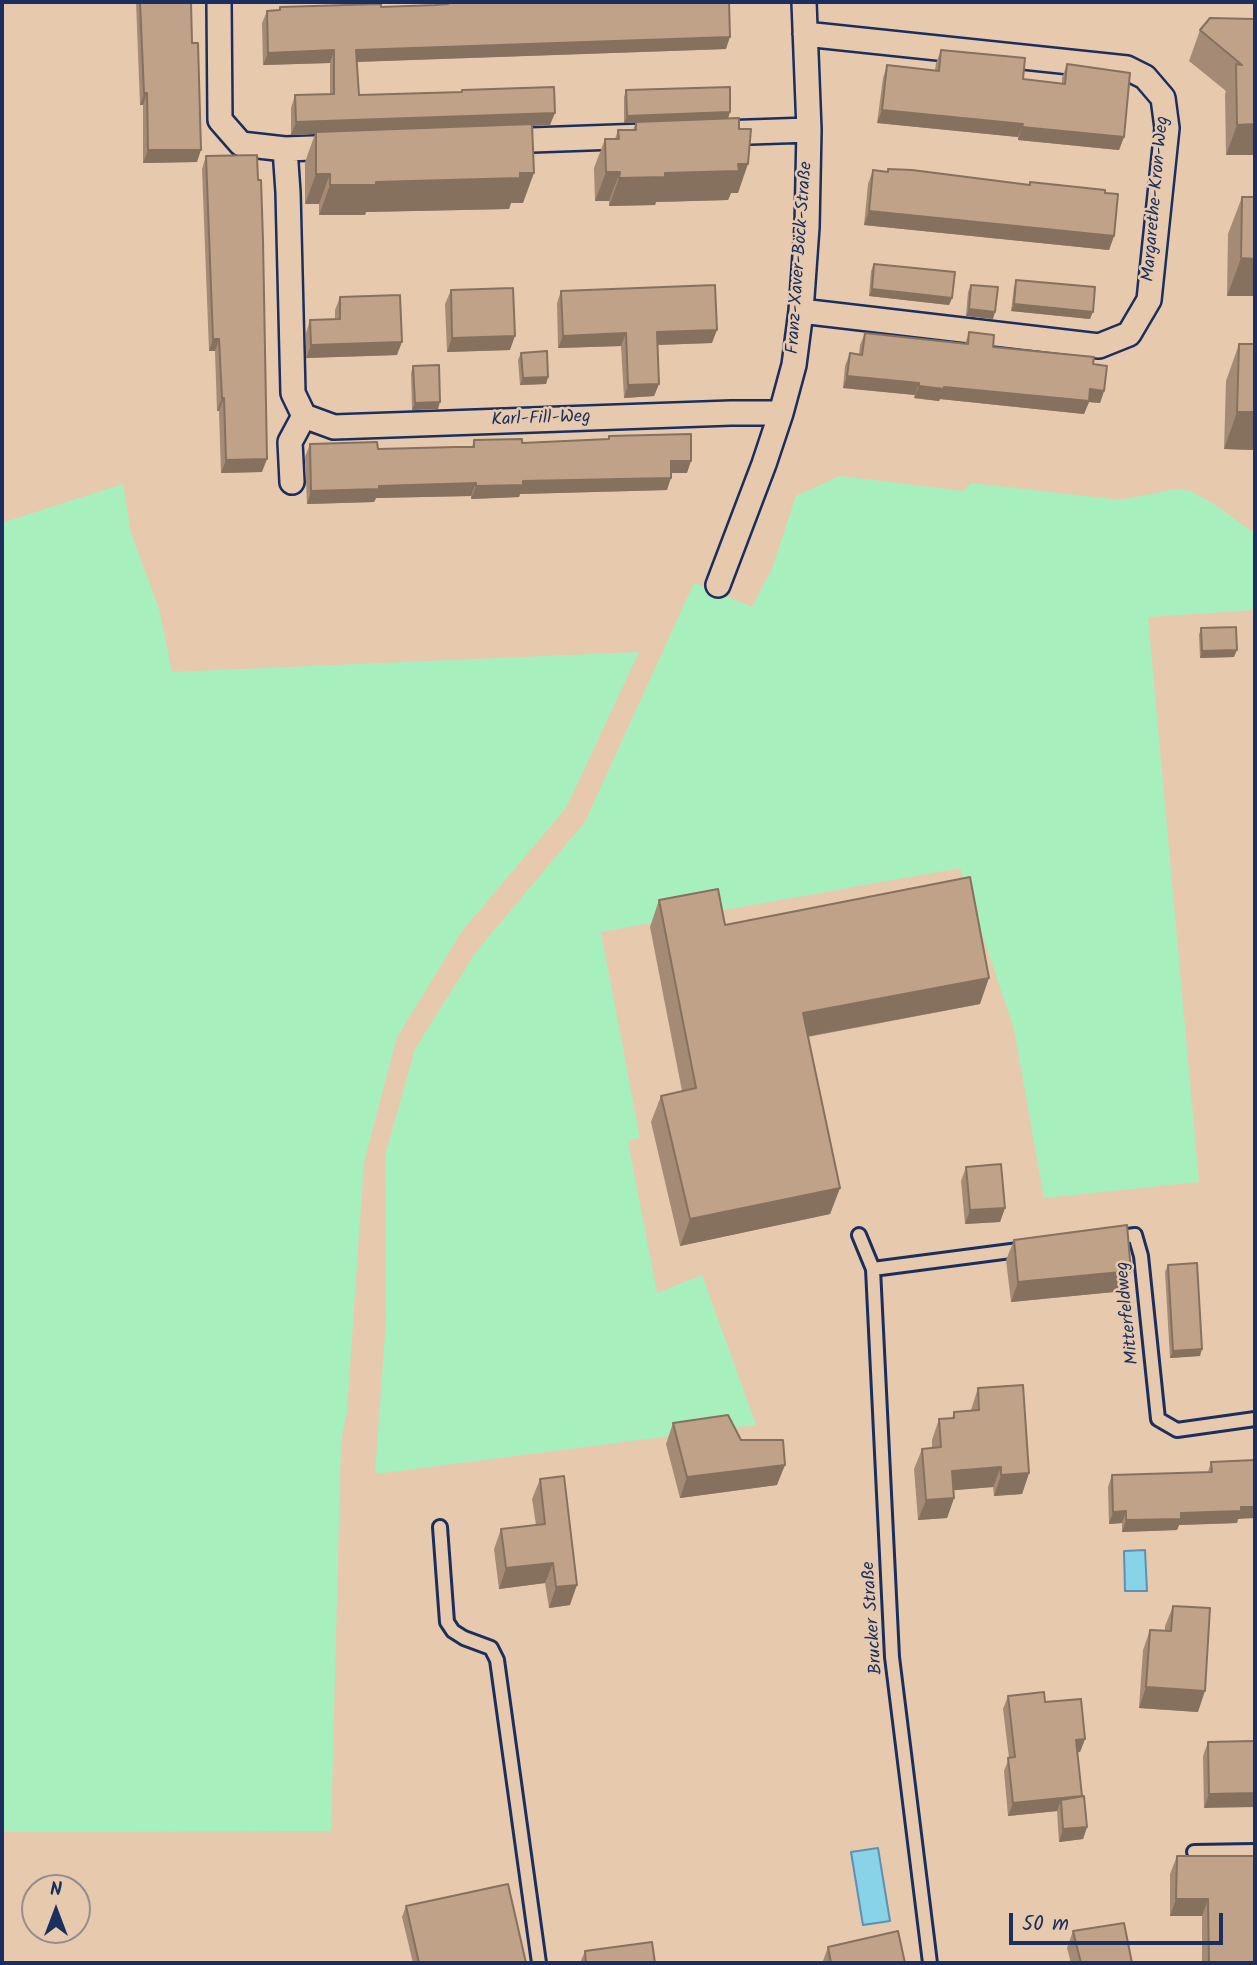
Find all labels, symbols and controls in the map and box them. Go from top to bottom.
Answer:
street label: Margarethe-Kron-Weg [1139,115,1175,283]
street label: Franz-Xaver-Böck-Straße [783,161,819,355]
street label: Karl-Fill-Weg [491,407,591,433]
street label: Mitterfeldweg [1113,1260,1145,1366]
street label: Brucker Straße [859,1561,889,1675]
north arrow [21,1874,91,1944]
text: N [50,1875,62,1905]
scale bar [1012,1898,1226,1942]
text: 50 m [1022,1908,1069,1941]

